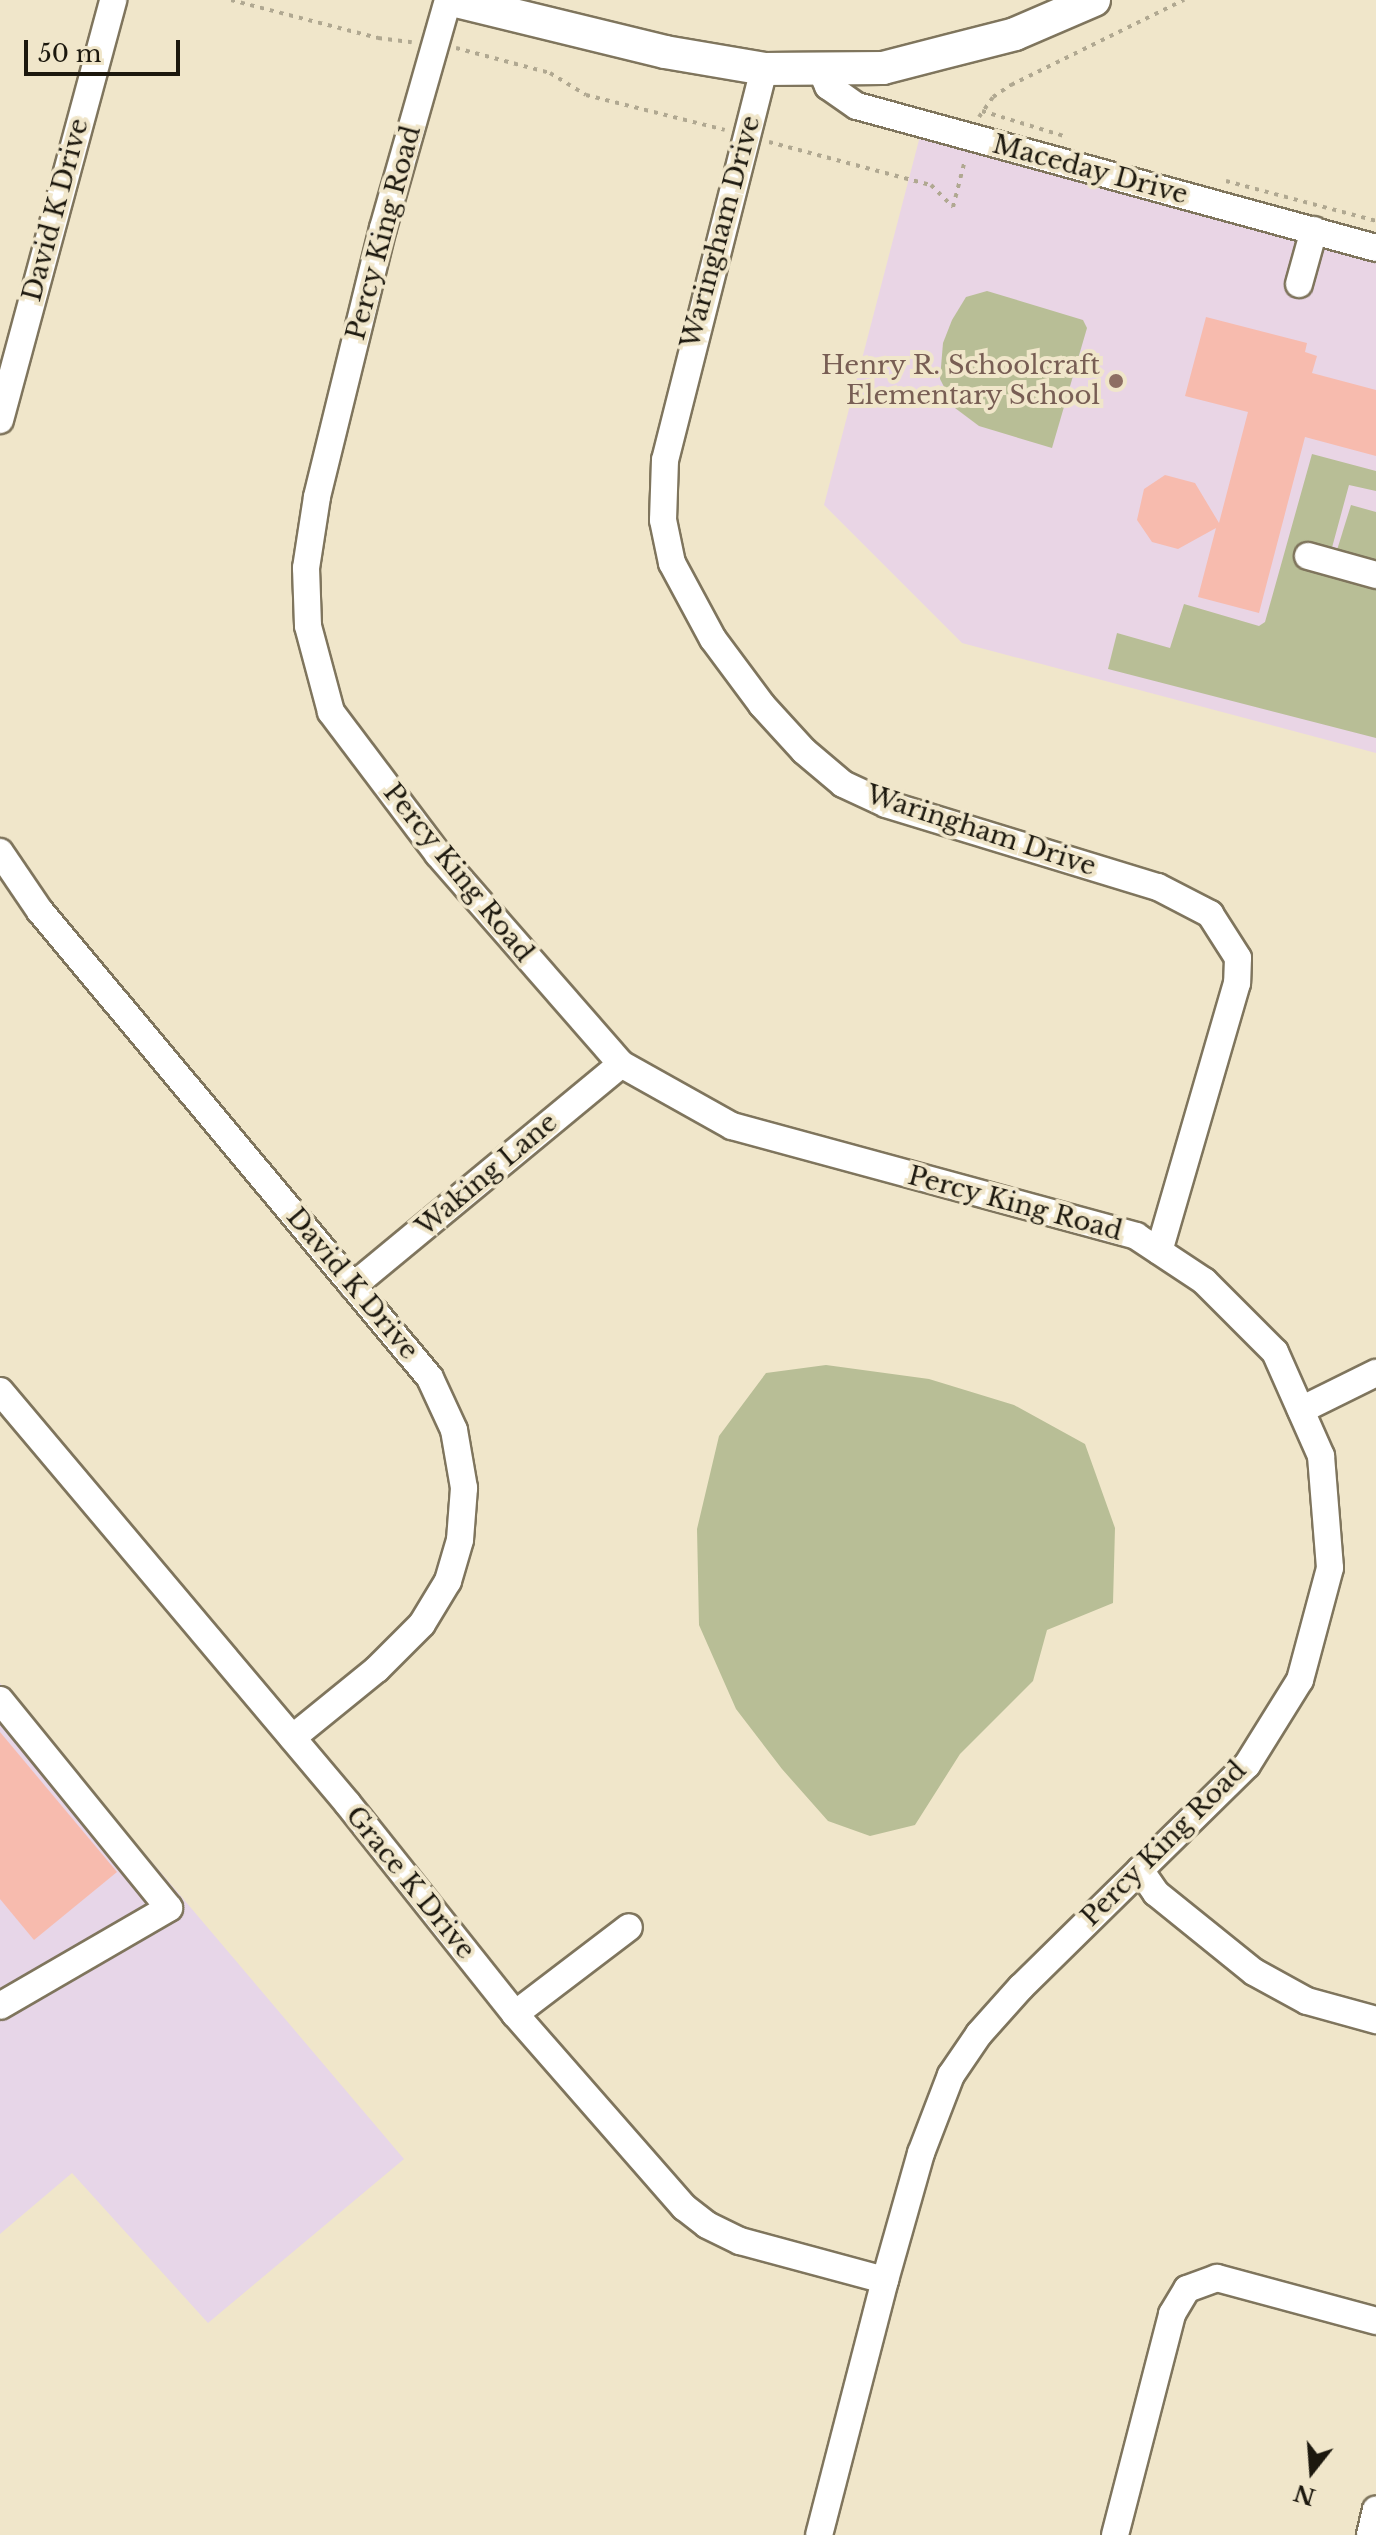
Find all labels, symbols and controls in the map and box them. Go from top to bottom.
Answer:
scale bar [28,24,184,74]
text: 50 m [38,39,101,68]
street label: Waringham Drive [675,112,767,352]
street label: David K Drive [17,115,95,305]
street label: Percy King Road [340,122,428,344]
street label: Maceday Drive [989,129,1191,211]
place label: Henry R. Schoolcraft Elementary School [820,350,1100,412]
marker: Henry R. Schoolcraft Elementary School [1107,372,1125,390]
street label: Percy King Road [376,777,540,969]
street label: Waringham Drive [862,779,1100,883]
street label: Waking Lane [410,1107,564,1243]
street label: Percy King Road [904,1160,1126,1248]
street label: David K Drive [279,1202,425,1366]
street label: Percy King Road [1075,1755,1253,1933]
street label: Grace K Drive [339,1800,481,1966]
north arrow [1272,2431,1352,2511]
text: N [1291,2478,1319,2510]

